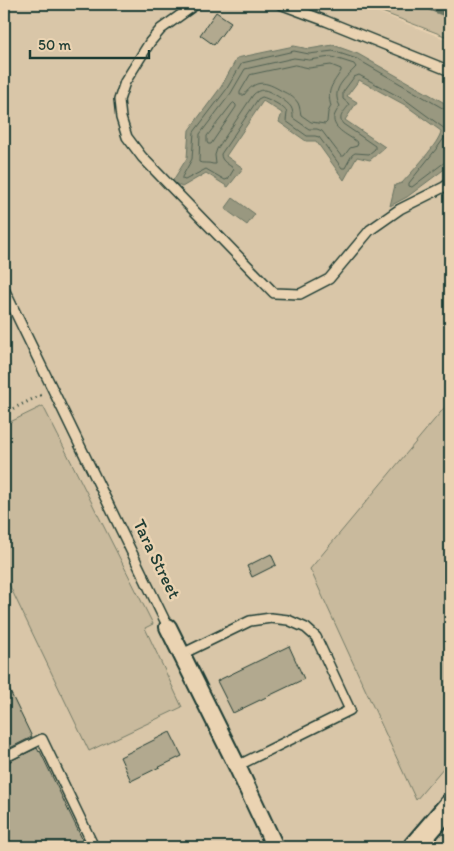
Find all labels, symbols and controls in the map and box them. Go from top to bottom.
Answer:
scale bar [30,28,149,60]
text: 50 m [38,36,71,54]
street label: Tara Street [128,516,186,603]

